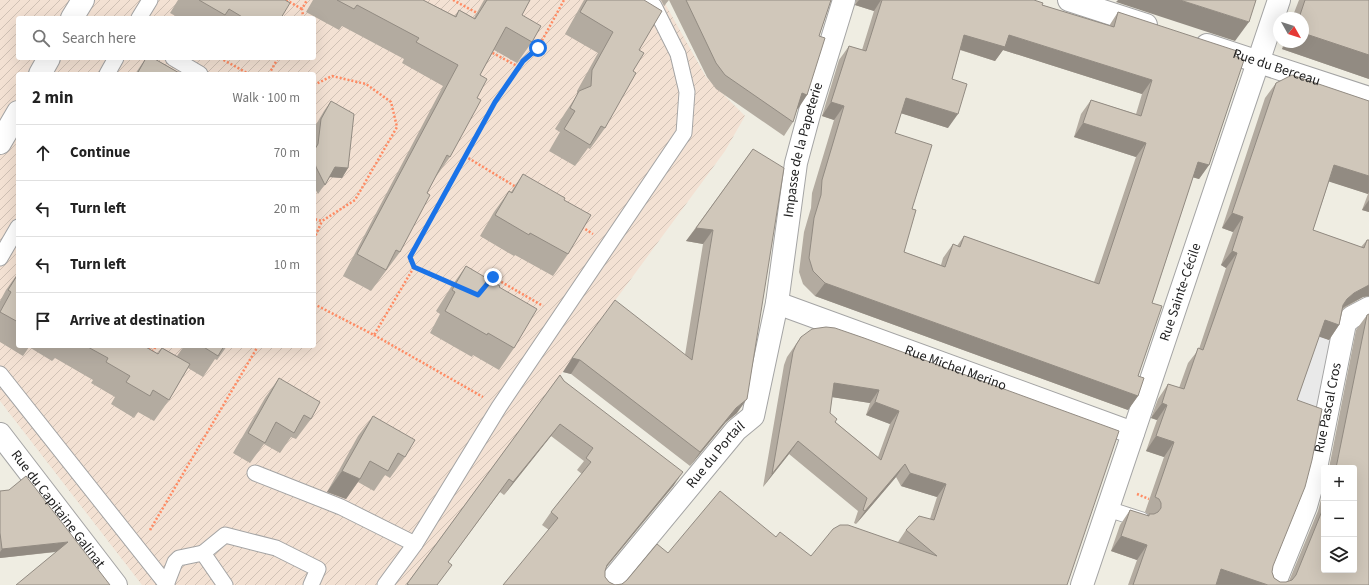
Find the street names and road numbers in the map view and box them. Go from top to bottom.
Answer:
street label: Rue du Berceau [1230,44,1323,91]
street label: Impasse de la Papeterie [779,80,828,219]
street label: Rue Sainte-Cécile [1155,240,1206,344]
street label: Rue Michel Merino [902,340,1009,396]
street label: Rue Pascal Cros [1309,361,1347,455]
street label: Rue du Portail [682,416,750,493]
street label: Rue du Capitaine Galinat [6,446,110,573]

